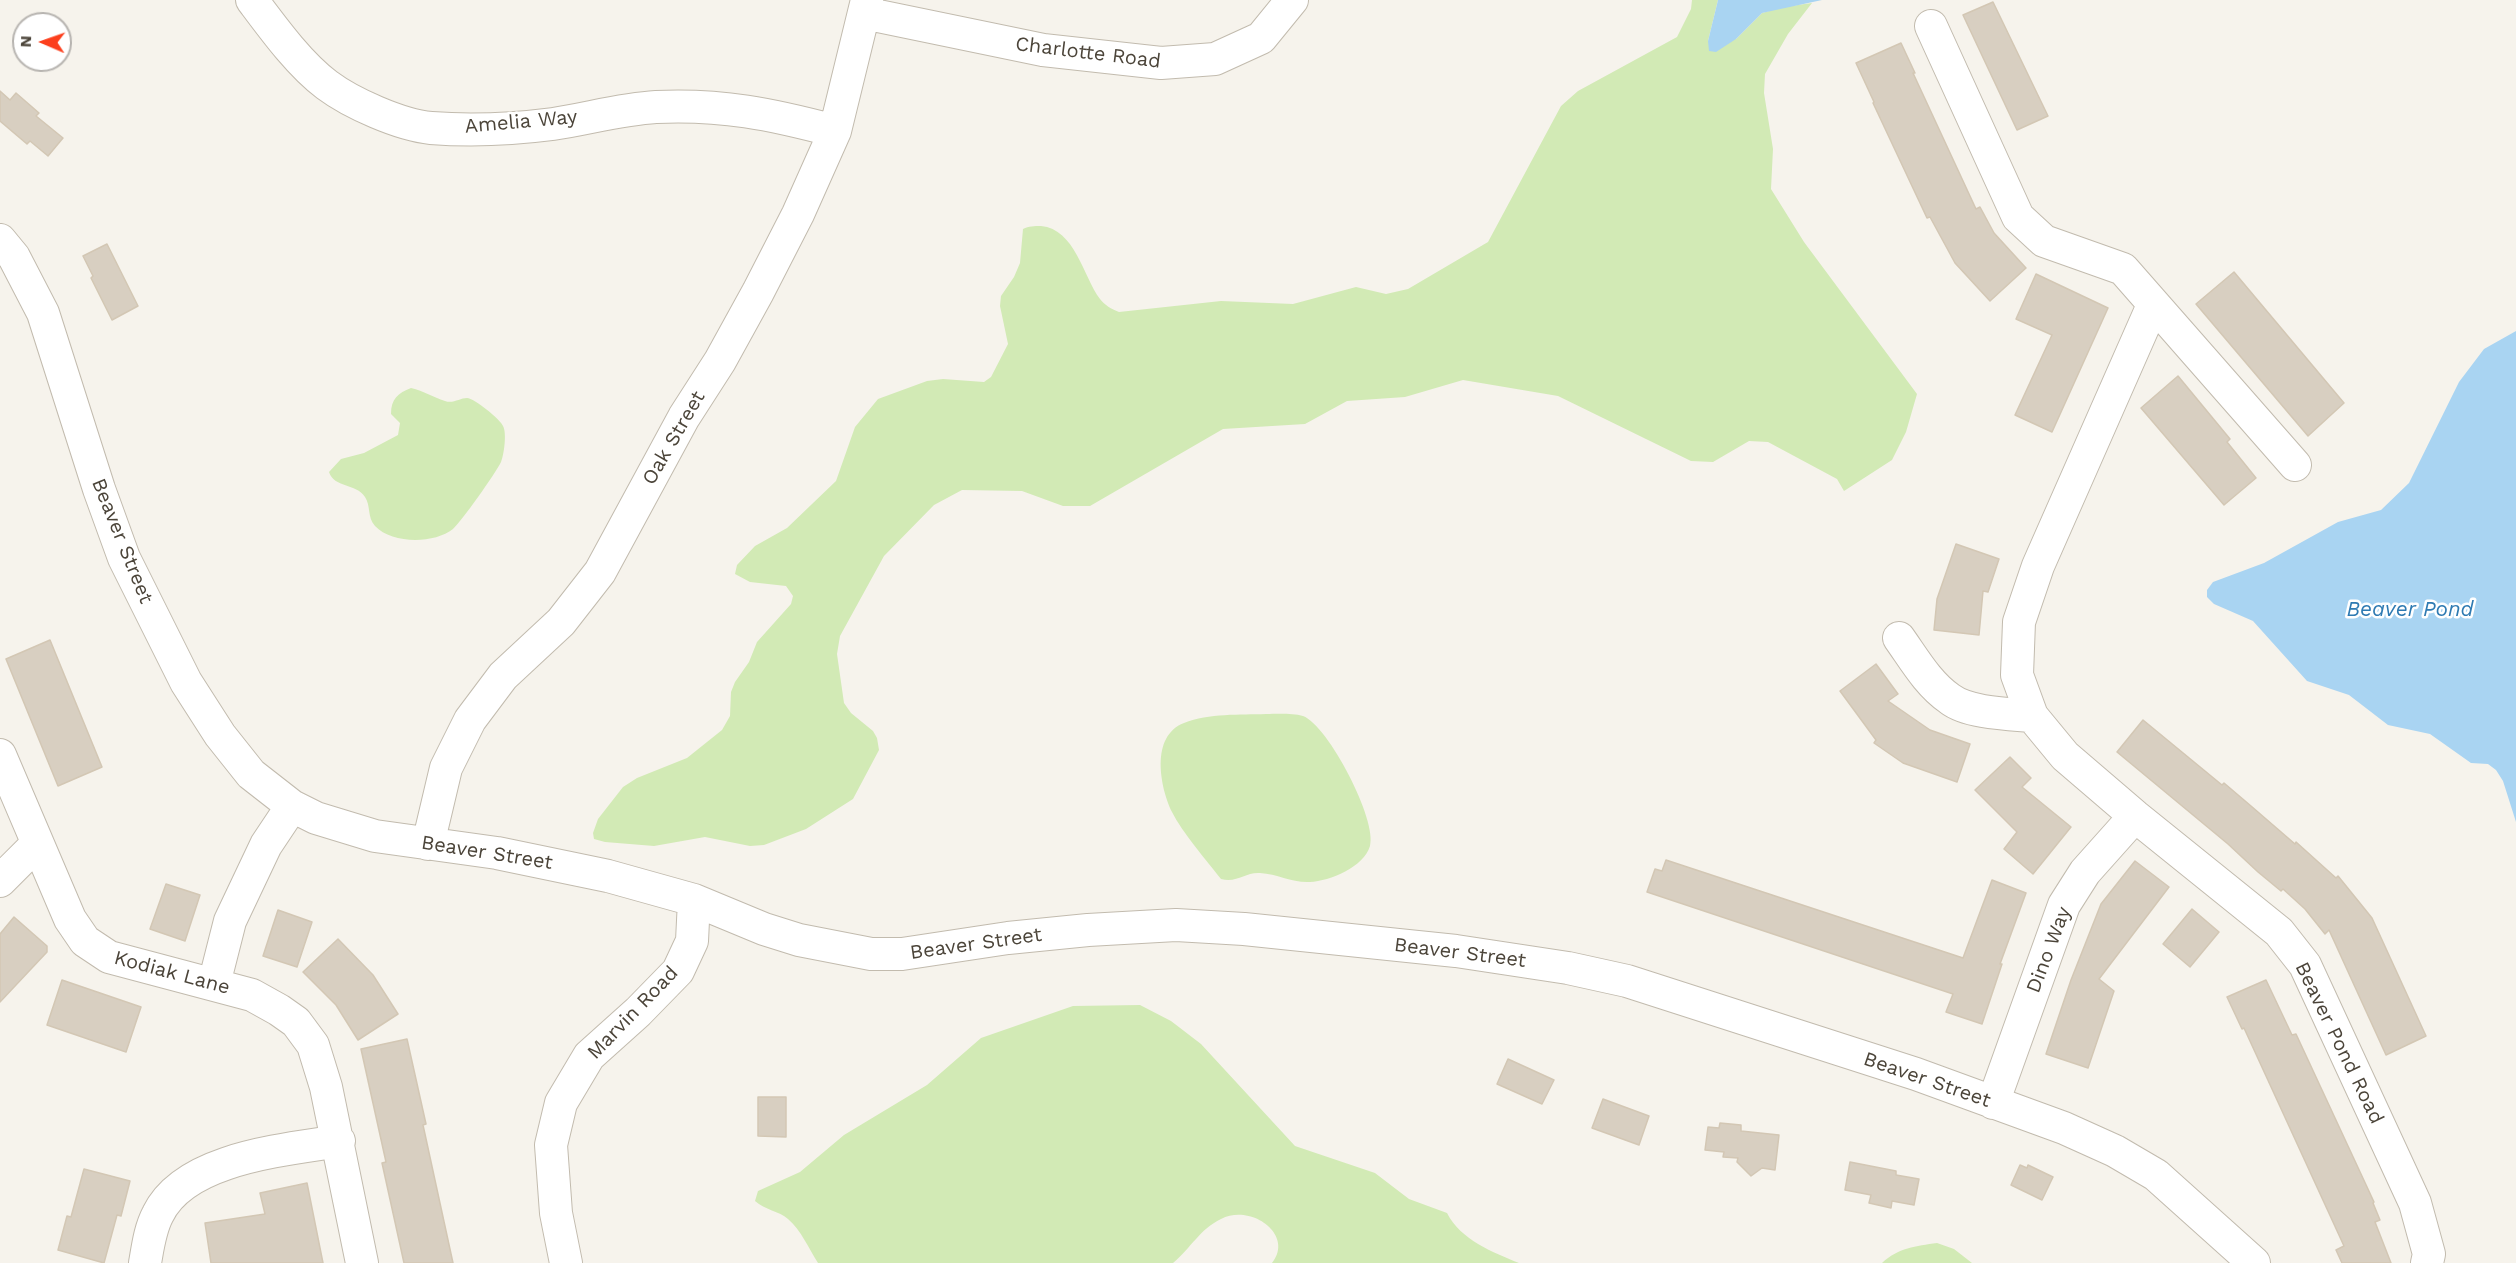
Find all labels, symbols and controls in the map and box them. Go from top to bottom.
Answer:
north arrow [12,12,72,72]
street label: Charlotte Road [1014,32,1162,74]
text: N [16,35,35,48]
street label: Amelia Way [464,105,578,139]
street label: Oak Street [637,387,711,489]
street label: Beaver Street [86,475,158,607]
water label: Beaver Pond [2347,597,2473,623]
street label: Beaver Street [420,831,554,875]
street label: Dino Way [2022,904,2076,996]
street label: Beaver Street [909,923,1043,965]
street label: Beaver Street [1393,933,1527,973]
street label: Kodiak Lane [112,946,232,1000]
street label: Beaver Pond Road [2289,958,2389,1128]
street label: Marvin Road [583,961,683,1065]
street label: Beaver Street [1860,1047,1994,1113]

